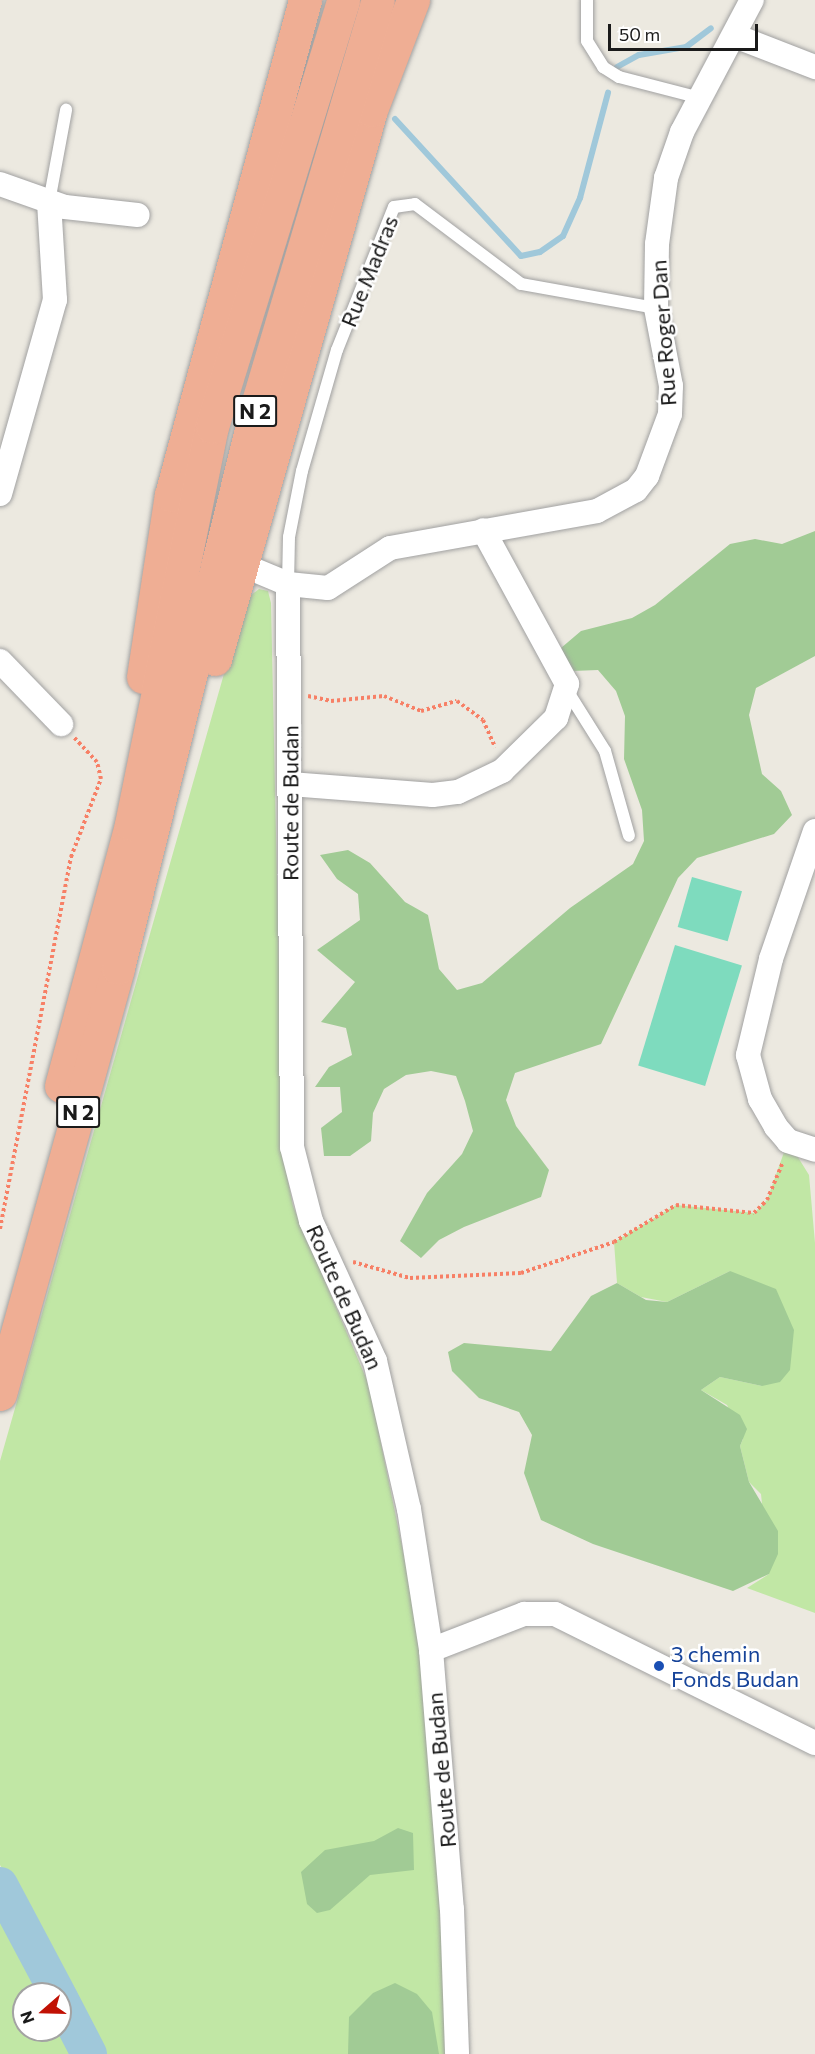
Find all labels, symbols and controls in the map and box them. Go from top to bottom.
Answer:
scale bar [611,12,761,50]
text: 50 m [619,23,660,45]
street label: Rue Madras [335,211,403,331]
street label: Rue Roger Dan [645,259,681,407]
road number: N 2 [232,393,278,429]
street label: Route de Budan [277,725,303,881]
road number: N 2 [56,1094,100,1130]
street label: Route de Budan [301,1220,389,1374]
place label: 3 chemin Fonds Budan [671,1640,799,1692]
marker: 3 chemin Fonds Budan [652,1659,666,1673]
street label: Route de Budan [421,1691,461,1849]
north arrow [12,1982,72,2042]
text: N [16,2009,37,2027]

